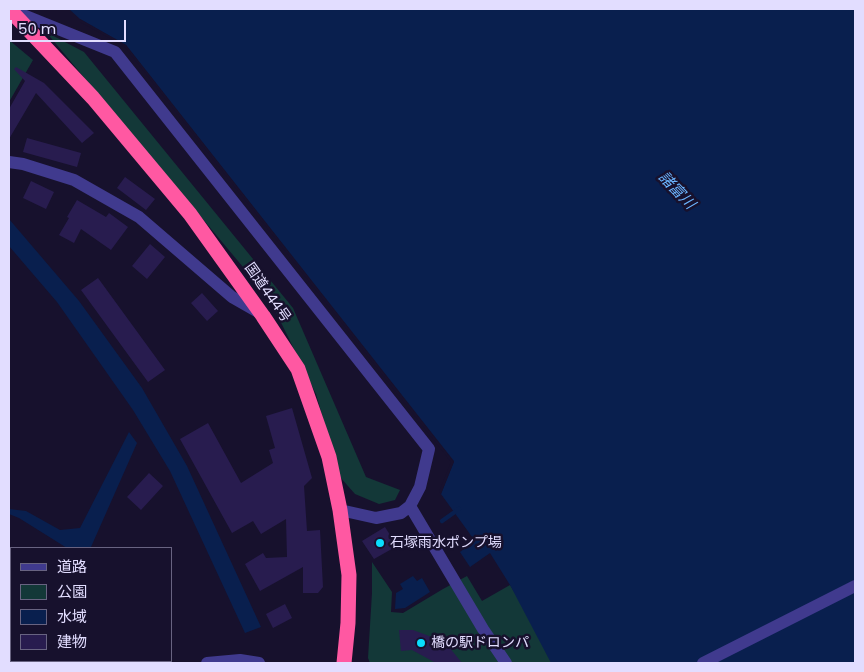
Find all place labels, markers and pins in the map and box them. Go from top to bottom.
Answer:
place label: 石塚雨水ポンプ場 [390,535,502,551]
marker: 石塚雨水ポンプ場 [374,537,386,549]
place label: 橋の駅ドロンパ [431,635,529,651]
marker: 橋の駅ドロンパ [415,637,427,649]

